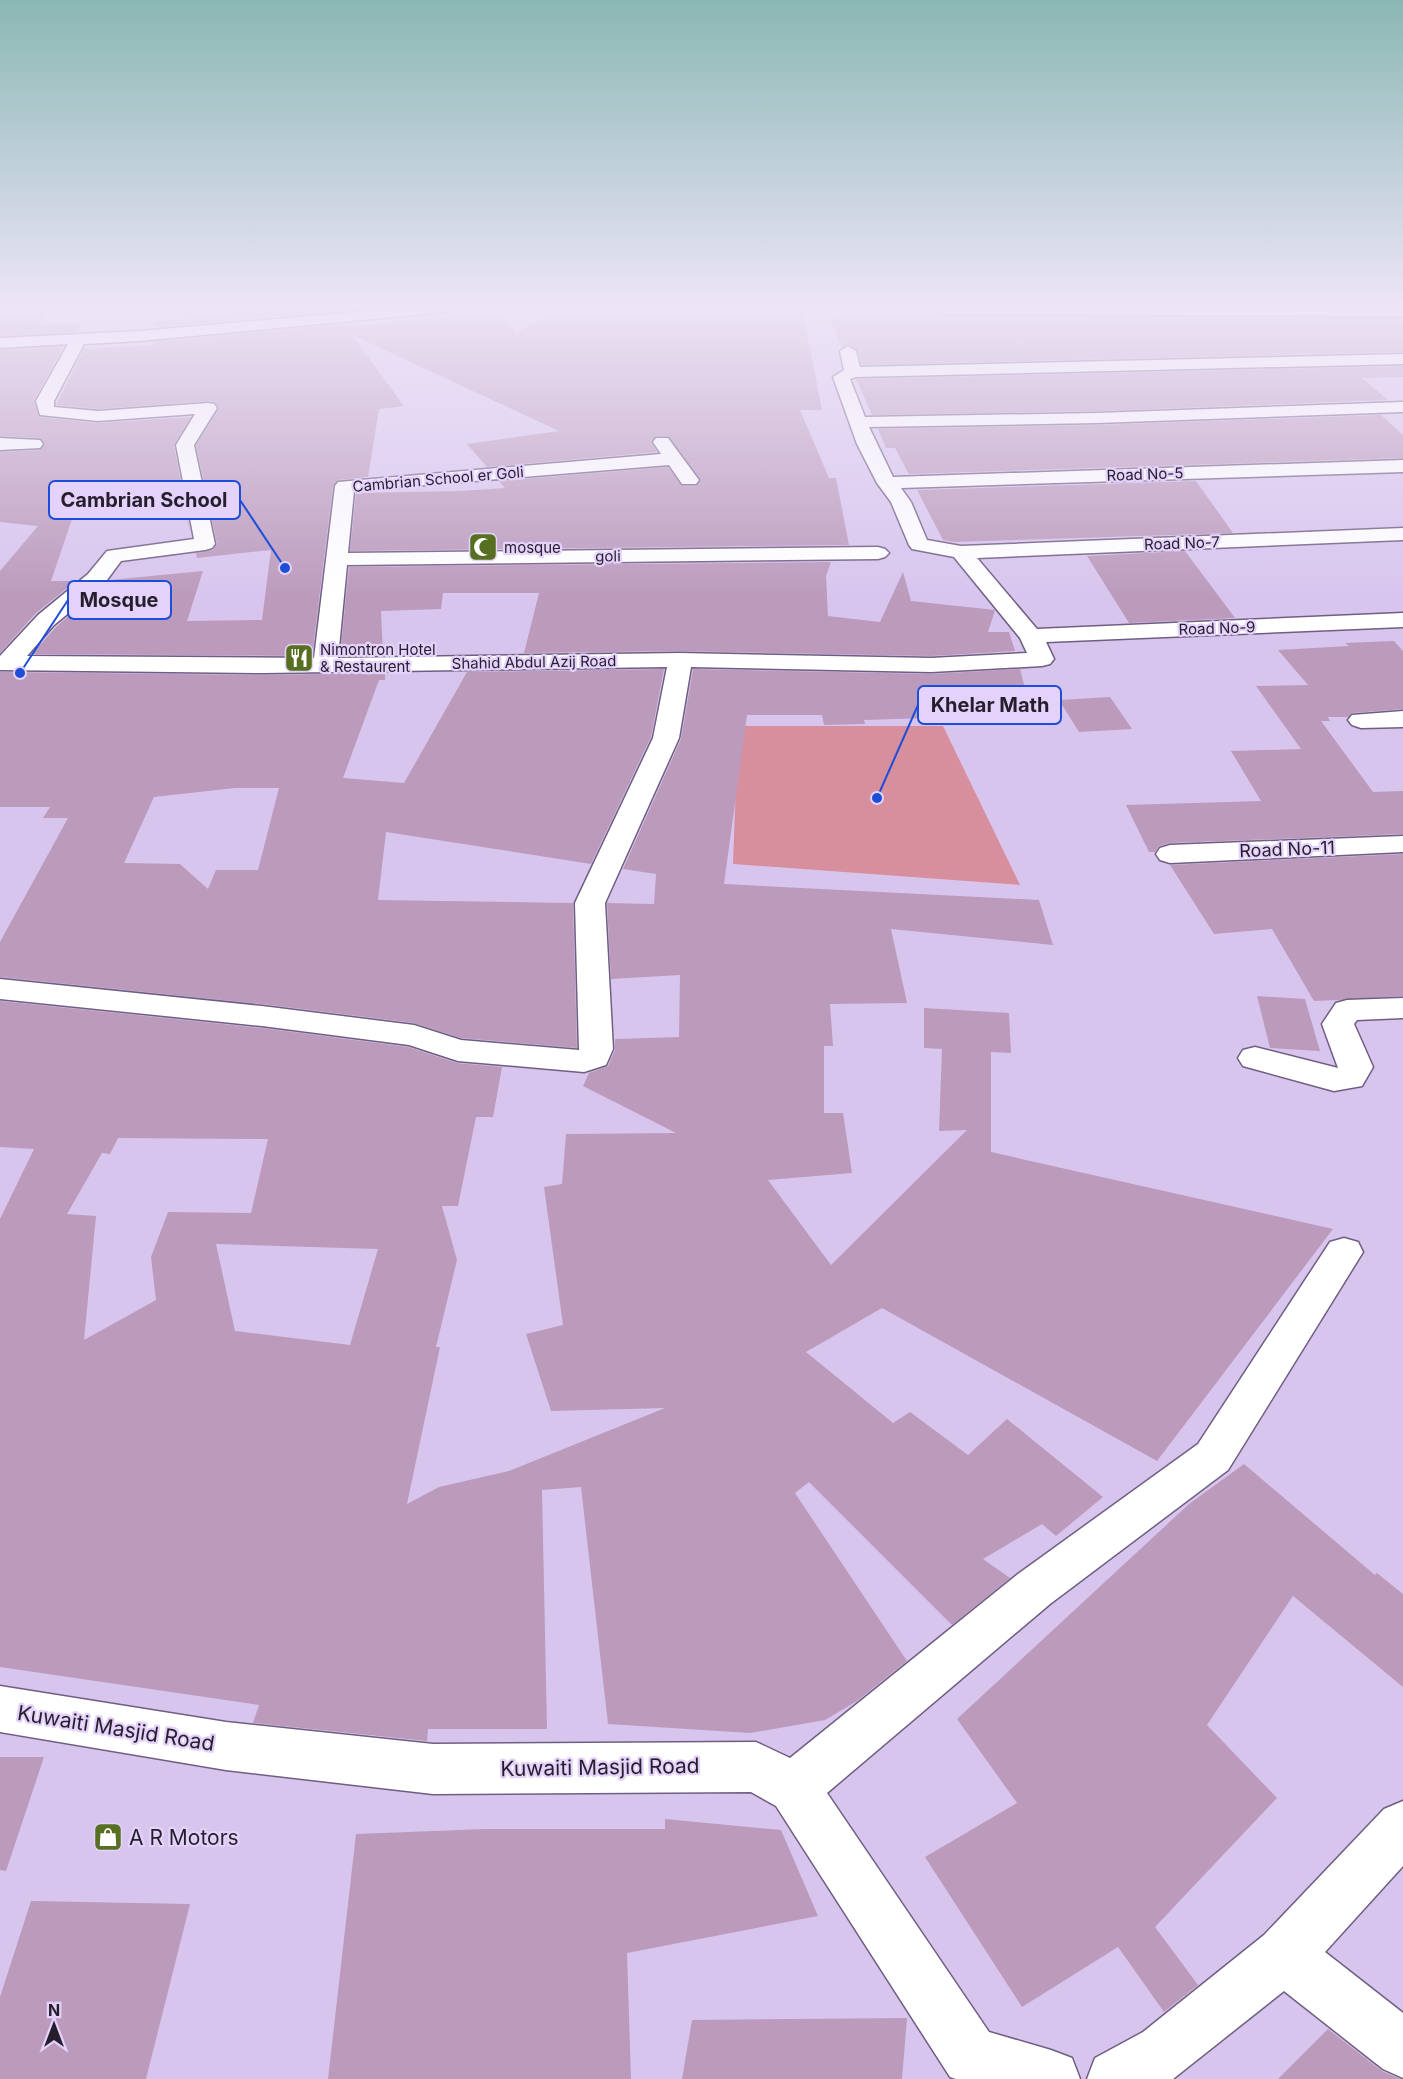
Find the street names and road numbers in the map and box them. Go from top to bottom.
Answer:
street label: Cambrian School er Goli [352,462,524,496]
street label: Road No-5 [1106,463,1184,485]
street label: Road No-7 [1144,532,1220,554]
street label: goli [595,546,621,566]
street label: Road No-9 [1178,617,1256,639]
street label: Shahid Abdul Azij Road [452,651,616,673]
street label: Road No-11 [1239,837,1335,861]
street label: Kuwaiti Masjid Road [16,1700,216,1756]
street label: Kuwaiti Masjid Road [500,1753,700,1781]

